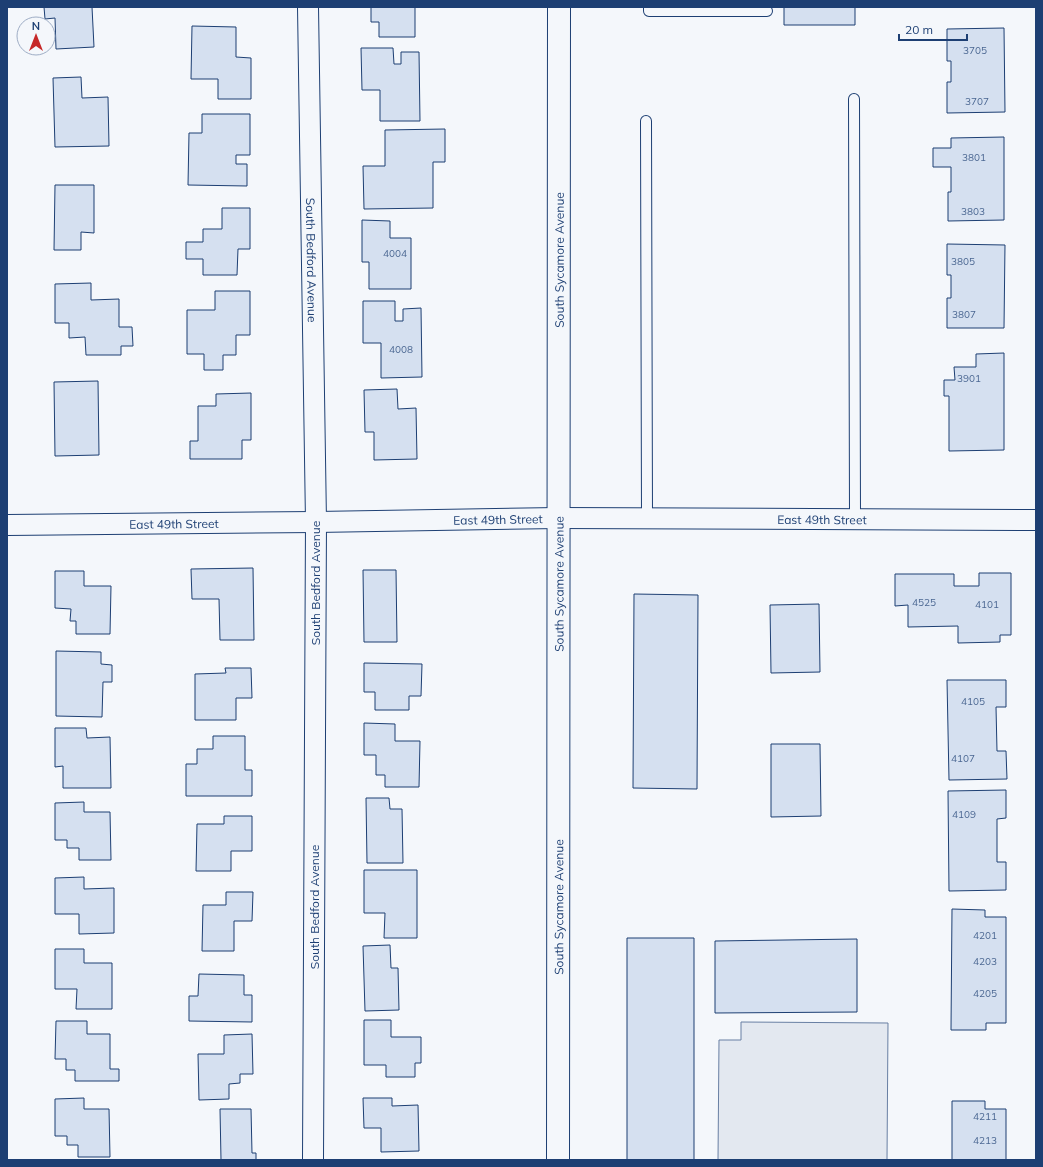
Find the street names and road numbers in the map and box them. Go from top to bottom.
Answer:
street label: South Sycamore Avenue [551,192,566,328]
street label: South Bedford Avenue [303,197,320,322]
street label: East 49th Street [453,511,543,527]
street label: East 49th Street [777,511,867,527]
street label: East 49th Street [129,515,219,531]
street label: South Sycamore Avenue [551,516,566,652]
street label: South Bedford Avenue [308,521,323,645]
street label: South Sycamore Avenue [551,839,566,975]
street label: South Bedford Avenue [307,845,322,969]

